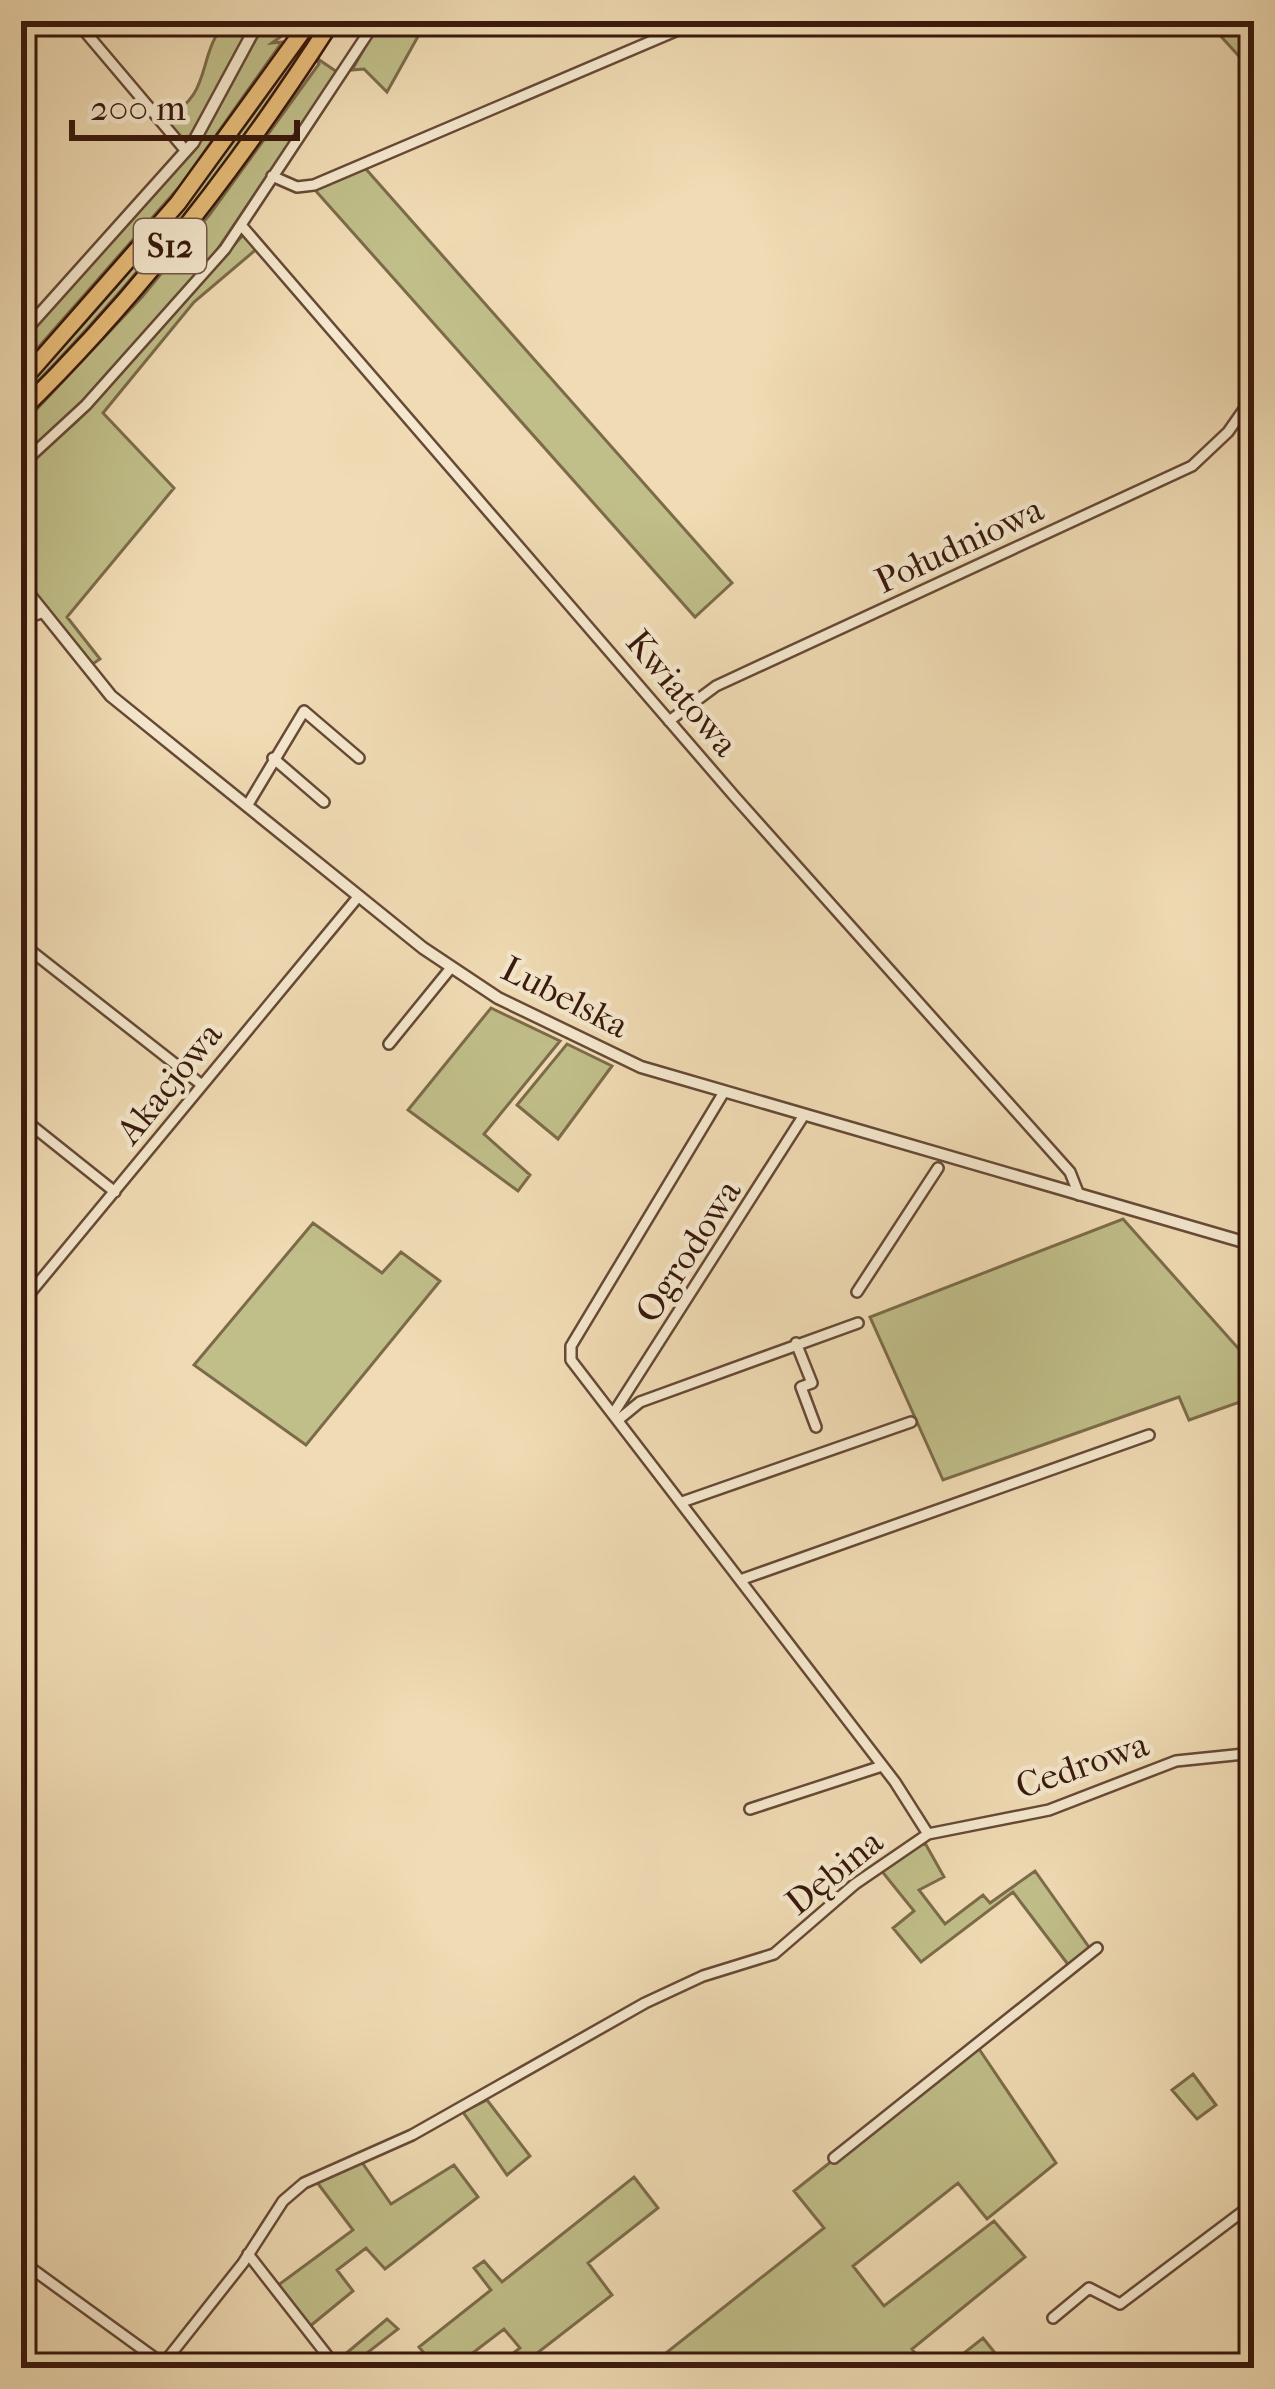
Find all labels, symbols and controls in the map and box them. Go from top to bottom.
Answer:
scale bar [72,66,297,140]
text: 200 m [90,87,186,129]
road number: S12 [134,219,206,273]
street label: Południowa [868,488,1050,602]
street label: Kwiatowa [617,621,747,765]
street label: Lubelska [495,947,636,1047]
street label: Akacjowa [106,1014,231,1154]
street label: Ogrodowa [626,1172,750,1330]
street label: Cedrowa [1010,1723,1154,1807]
street label: Dębina [777,1820,891,1924]

